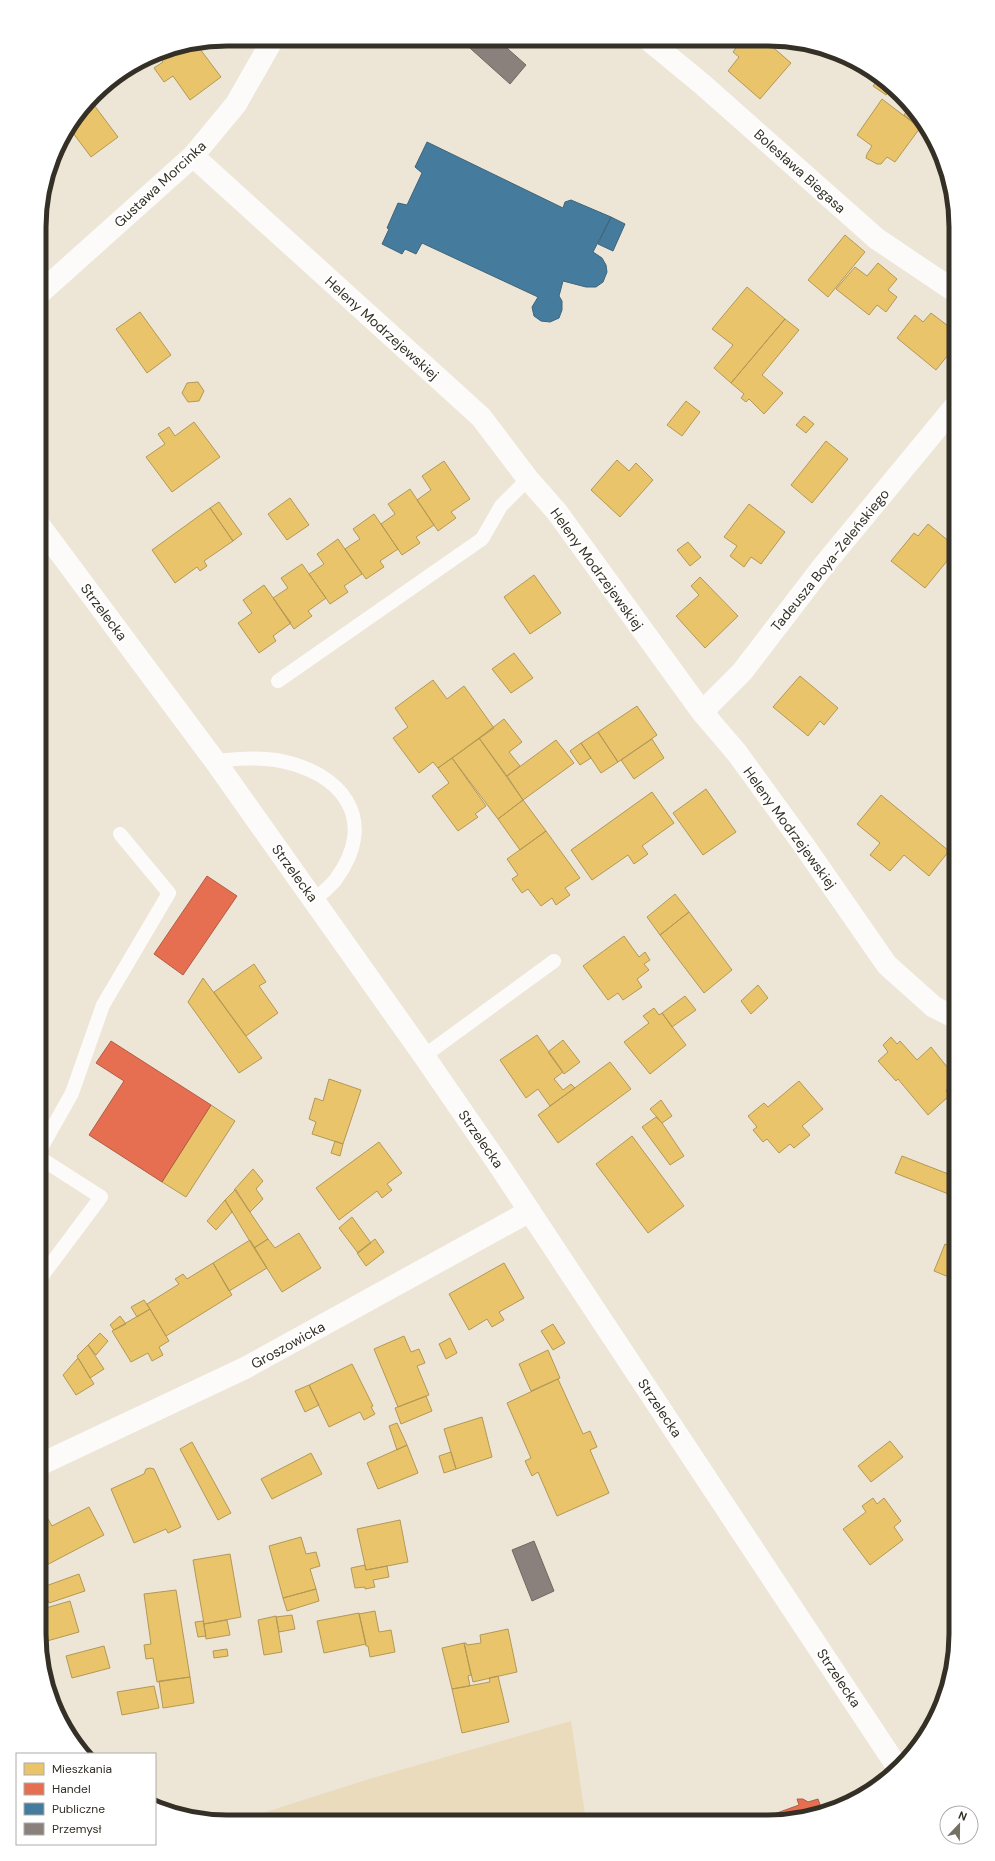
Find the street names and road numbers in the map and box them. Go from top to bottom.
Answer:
street label: Bolesława Biegasa [750,125,850,217]
street label: Gustawa Morcinka [110,137,210,231]
street label: Heleny Modrzejewskiej [321,272,443,384]
street label: Tadeusza Boya-Żeleńskiego [767,485,893,635]
street label: Heleny Modrzejewskiej [547,504,647,634]
street label: Strzelecka [77,580,131,644]
street label: Heleny Modrzejewskiej [740,763,840,893]
street label: Strzelecka [268,841,322,905]
street label: Strzelecka [454,1106,508,1172]
street label: Groszowicka [248,1317,328,1373]
street label: Strzelecka [634,1375,686,1441]
street label: Strzelecka [813,1645,865,1711]

